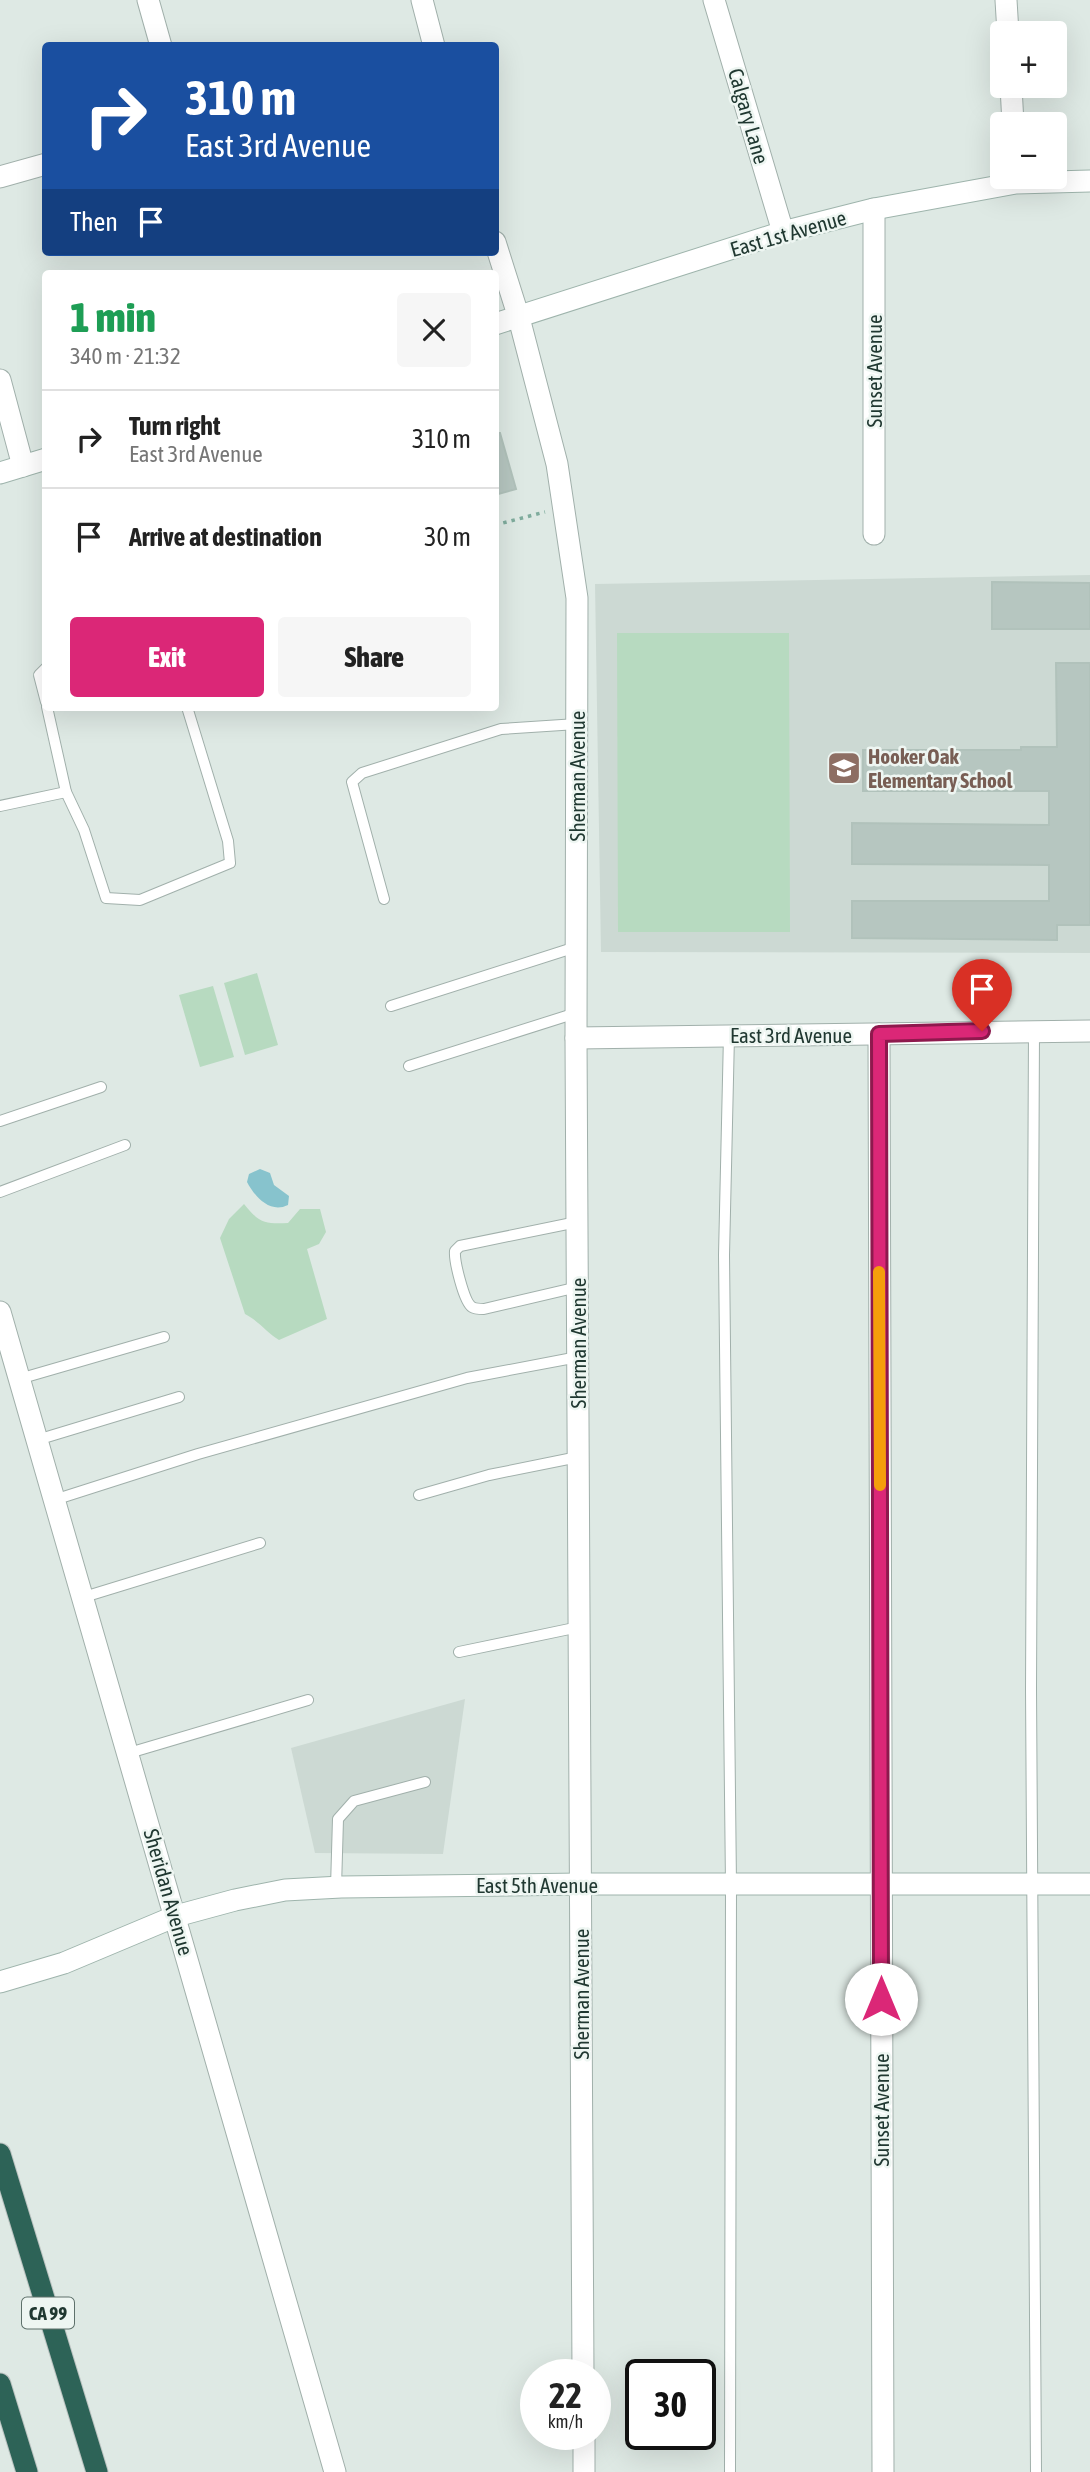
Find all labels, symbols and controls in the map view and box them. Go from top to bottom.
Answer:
map controls [990,21,1067,189]
button: + [990,21,1067,98]
street label: Calgary Lane [724,66,774,166]
text: 310 m [185,69,296,125]
icon: right [70,70,161,161]
button: − [990,112,1067,189]
text: East 3rd Avenue [185,127,371,164]
icon: arrive [132,203,170,241]
street label: East 1st Avenue [727,205,849,261]
text: Then [70,207,118,237]
text: 1 min [70,293,156,341]
button: close [397,293,471,367]
street label: Sunset Avenue [862,314,886,428]
text: 340 m · 21:32 [70,343,181,369]
text: Turn right [129,411,220,441]
icon: right [70,420,108,458]
text: 310 m [412,424,471,454]
text: East 3rd Avenue [129,441,263,467]
icon: arrive [70,518,108,556]
text: Arrive at destination [129,522,322,552]
text: 30 m [424,522,471,552]
button: Exit [70,617,264,697]
button: Share [278,617,471,697]
street label: Sherman Avenue [565,711,589,841]
place label: Hooker Oak Elementary School [868,744,1013,792]
school or university icon: Hooker Oak Elementary School [825,749,863,787]
pin [952,959,1012,1031]
icon: arrive [963,970,1001,1008]
street label: East 3rd Avenue [730,1023,852,1047]
street label: Sherman Avenue [566,1278,590,1408]
street label: Sheridan Avenue [139,1826,199,1958]
street label: East 5th Avenue [476,1873,598,1897]
street label: Sherman Avenue [569,1929,593,2059]
position arrow [844,1962,918,2036]
street label: Sunset Avenue [869,2053,893,2167]
road number: CA 99 [22,2298,74,2328]
speed limit sign: 30 [625,2359,716,2450]
text: 22 [549,2375,582,2415]
text: km/h [548,2411,583,2432]

